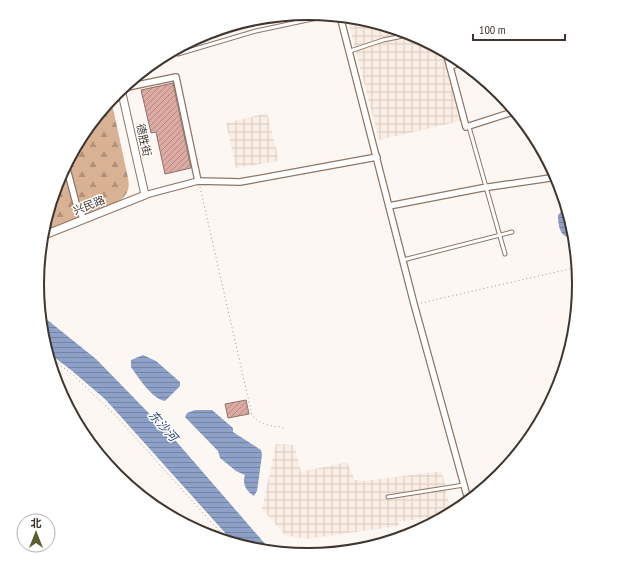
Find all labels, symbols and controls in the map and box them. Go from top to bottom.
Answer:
scale bar [473,16,565,42]
text: 100 m [479,22,506,37]
street label: 德胜街 [133,122,155,158]
street label: 兴民路 [71,193,107,217]
water label: 东沙河 [146,407,182,446]
north arrow [16,513,56,553]
text: 北 [31,516,42,530]

